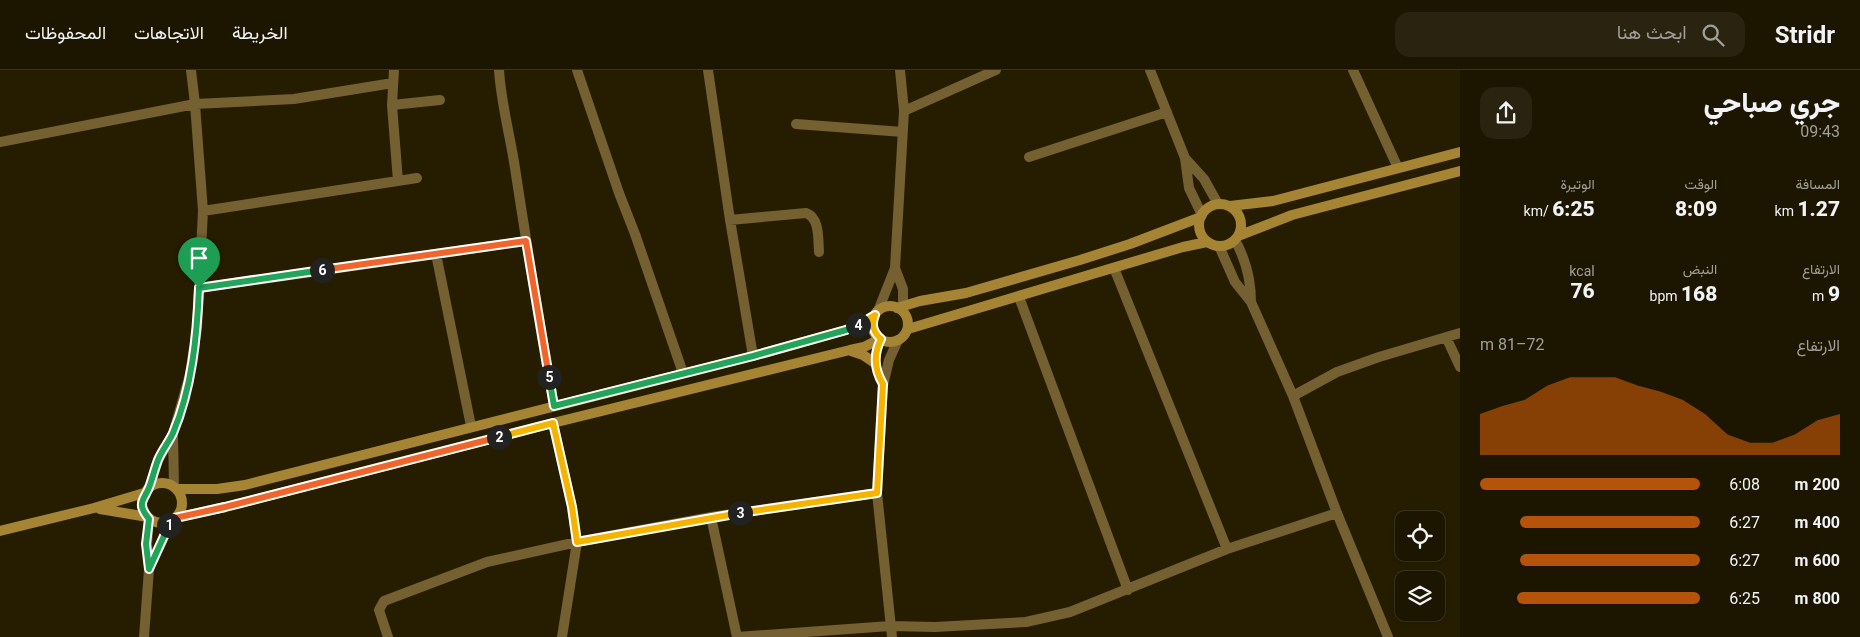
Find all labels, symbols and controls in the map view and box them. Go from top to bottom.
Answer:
search box [1395,12,1745,57]
text: ابحث هنا [1617,21,1687,44]
icon: search [1699,21,1727,49]
text: Stridr [1775,21,1835,49]
text: المحفوظات [25,22,106,43]
text: الاتجاهات [134,22,204,43]
text: الخريطة [232,22,288,43]
text: جري صباحي [1704,86,1840,119]
button: share [1480,87,1532,139]
text: 09:43 [1800,122,1840,141]
text: الوتيرة [1560,176,1595,192]
text: الوقت [1684,176,1717,192]
text: المسافة [1796,176,1840,192]
text: 6:25 [1552,197,1595,221]
text: 8:09 [1675,197,1717,221]
text: 1.27 [1797,197,1840,221]
text: /km [1524,203,1552,219]
text: km [1775,203,1797,219]
pin [178,237,220,288]
icon: arrive [185,244,213,272]
pin: 6 [310,258,334,282]
text: النبض [1683,261,1717,277]
text: الارتفاع [1802,261,1840,277]
text: 6 [318,262,327,278]
text: kcal [1569,263,1595,279]
text: 76 [1570,279,1595,303]
text: 168 [1681,282,1717,306]
text: 9 [1828,282,1840,306]
text: bpm [1650,288,1681,304]
text: m [1812,288,1828,304]
pin: 4 [846,312,870,338]
text: 4 [854,317,863,333]
text: 72–81 m [1480,335,1544,354]
text: الارتفاع [1797,336,1840,355]
pin: 5 [536,364,562,390]
text: 5 [545,369,554,385]
pin: 2 [486,424,512,450]
text: 2 [495,429,504,445]
text: 6:08 [1729,475,1760,494]
text: 200 m [1795,475,1840,494]
pin: 3 [728,500,752,526]
text: 3 [736,505,745,521]
map controls [1395,511,1445,621]
button: locate [1395,511,1445,561]
pin: 1 [156,512,182,538]
text: 6:27 [1729,513,1760,532]
text: 400 m [1795,513,1840,532]
text: 1 [165,517,174,533]
text: 6:27 [1729,551,1760,570]
text: 600 m [1795,551,1840,570]
button: layers [1395,571,1445,621]
text: 6:25 [1729,589,1760,608]
text: 800 m [1795,589,1840,608]

